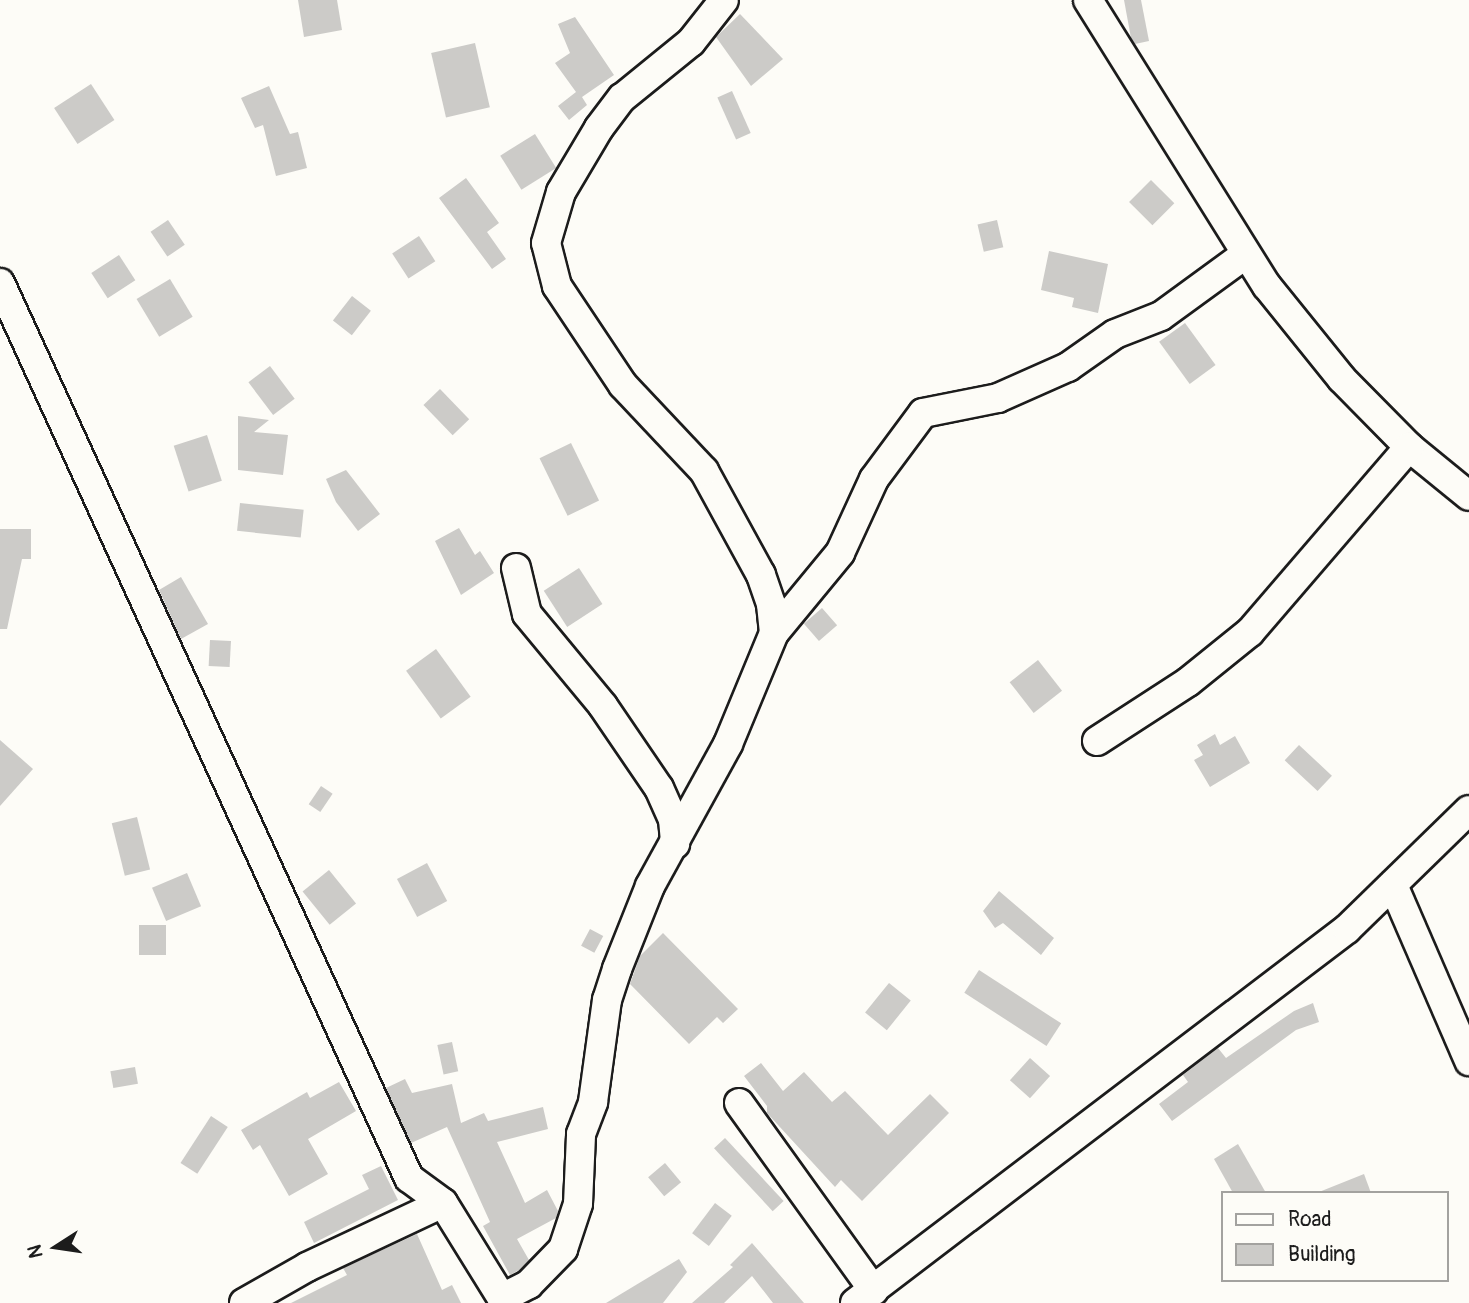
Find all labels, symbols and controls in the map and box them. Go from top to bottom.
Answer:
legend [1220,1191,1448,1282]
text: Road [1288,1206,1332,1233]
north arrow [21,1212,91,1282]
text: Building [1288,1241,1355,1268]
text: N [22,1243,49,1260]

